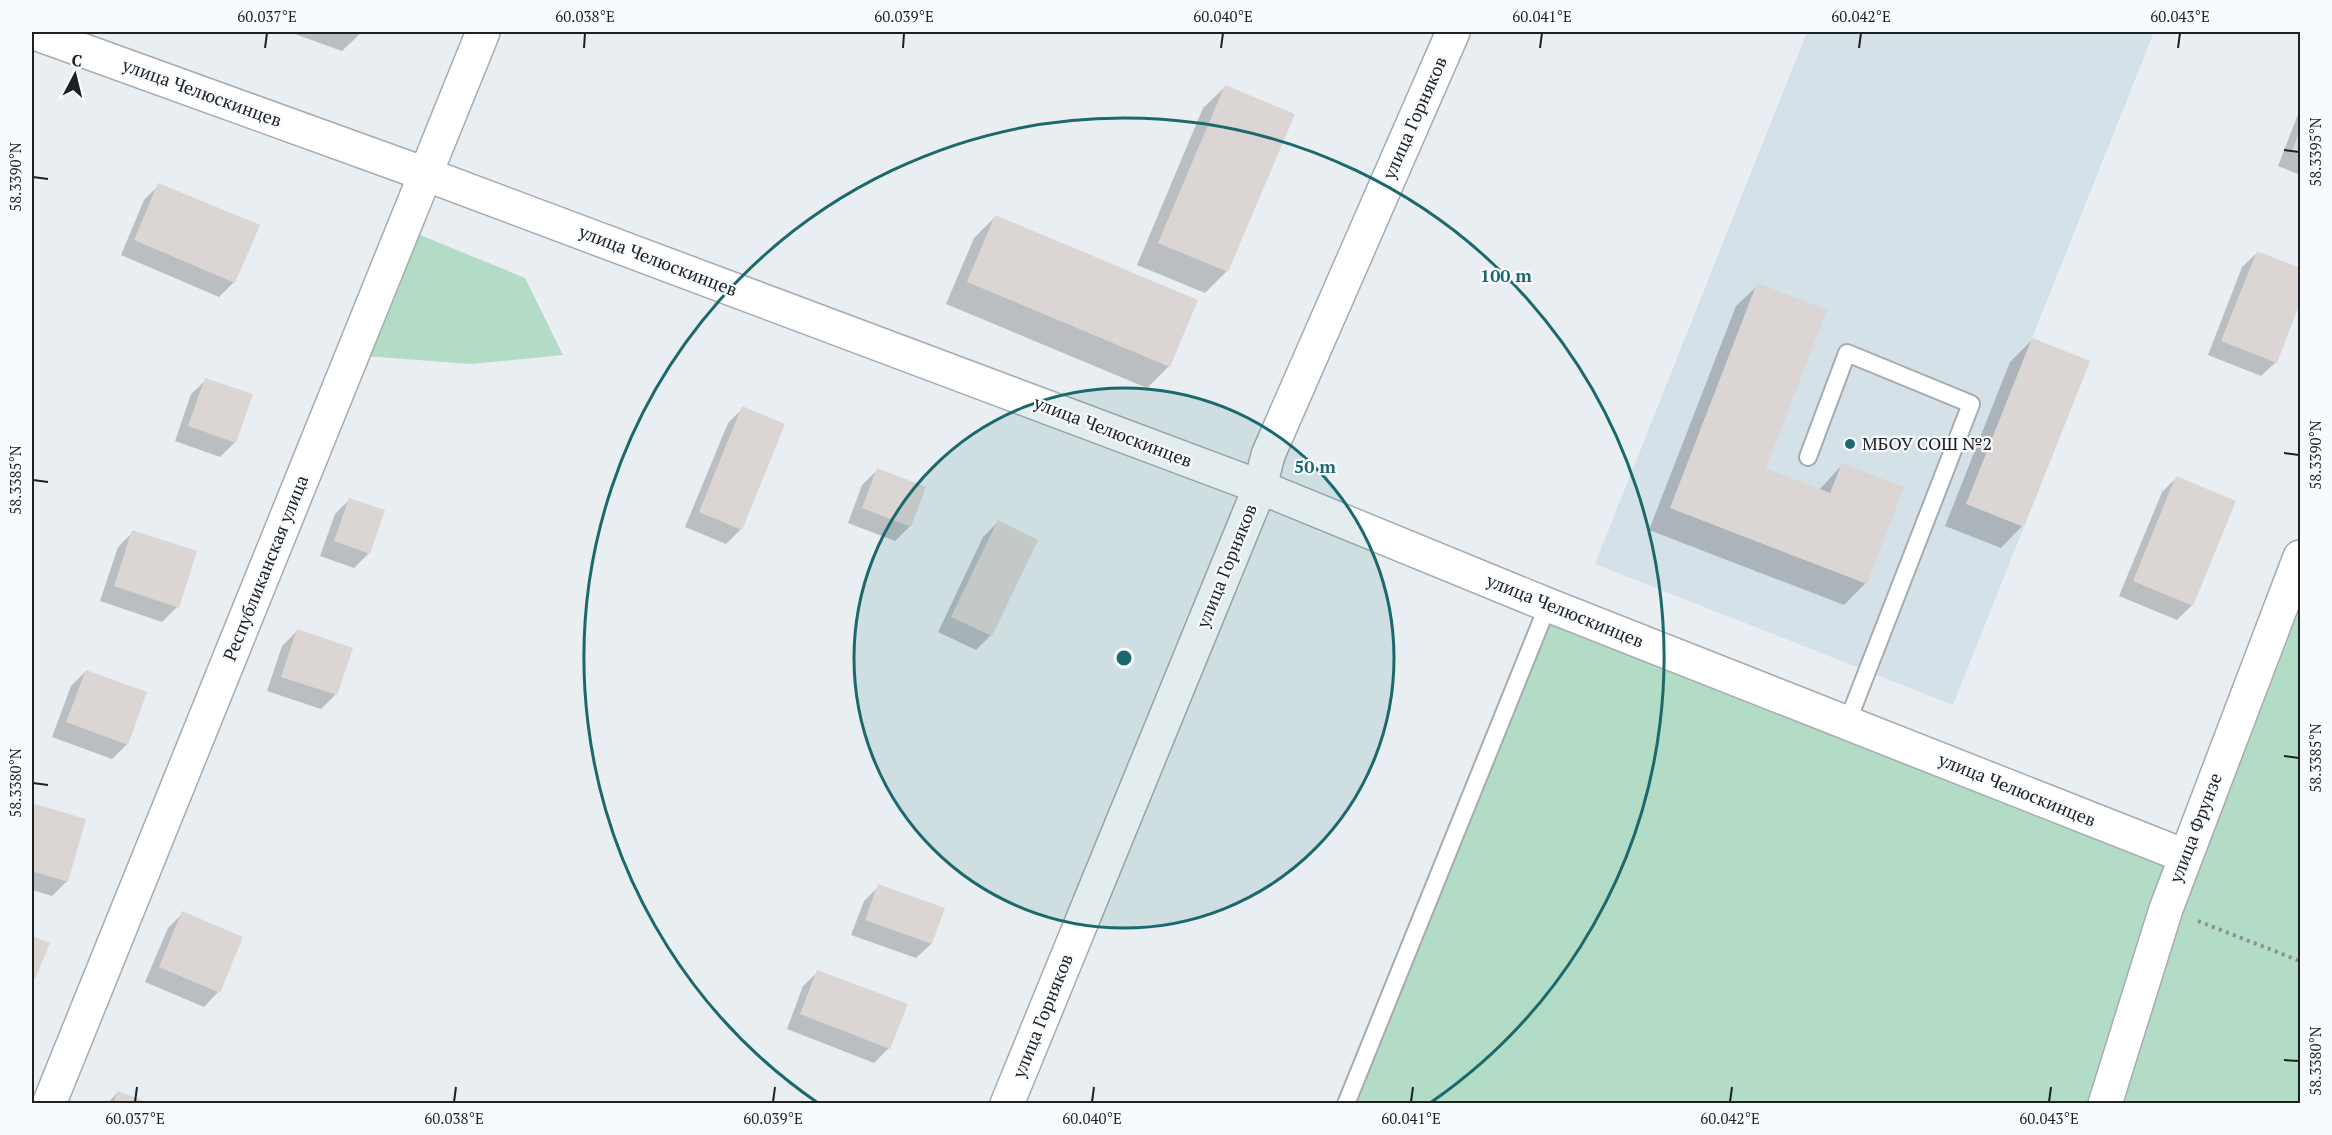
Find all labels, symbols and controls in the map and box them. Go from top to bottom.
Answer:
text: 60.037°E [237,6,297,26]
text: 60.038°E [555,6,615,26]
text: 60.039°E [874,6,934,26]
text: 60.040°E [1193,6,1253,26]
text: 60.041°E [1512,6,1572,26]
text: 60.042°E [1831,6,1891,26]
text: 60.043°E [2150,6,2210,26]
north arrow [45,45,105,105]
text: С [70,49,83,72]
street label: улица Челюскинцев [118,52,285,132]
street label: улица Горняков [1376,52,1452,184]
text: 58.3395°N [2305,117,2325,187]
text: 58.3390°N [5,142,25,212]
street label: улица Челюскинцев [575,218,741,301]
text: 100 m [1480,263,1532,287]
street label: улица Челюскинцев [1030,389,1196,472]
text: 58.3390°N [2305,420,2325,490]
place label: МБОУ СОШ №2 [1862,431,1992,455]
marker: МБОУ СОШ №2 [1843,437,1857,451]
text: 58.3385°N [5,445,25,515]
text: 50 m [1294,454,1336,478]
street label: Республиканская улица [217,471,313,664]
street label: улица Горняков [1190,500,1262,632]
street label: улица Челюскинцев [1482,567,1648,653]
centre of rings [1114,648,1134,668]
text: 58.3385°N [2305,723,2325,793]
street label: улица Челюскинцев [1934,746,2100,832]
text: 58.3380°N [5,748,25,818]
street label: улица Фрунзе [2163,769,2227,887]
street label: улица Горняков [1006,950,1078,1082]
text: 58.3380°N [2305,1026,2325,1096]
text: 60.037°E [105,1108,165,1128]
text: 60.038°E [424,1108,484,1128]
text: 60.039°E [743,1108,803,1128]
text: 60.040°E [1062,1108,1122,1128]
text: 60.041°E [1381,1108,1441,1128]
text: 60.042°E [1700,1108,1760,1128]
text: 60.043°E [2019,1108,2079,1128]

